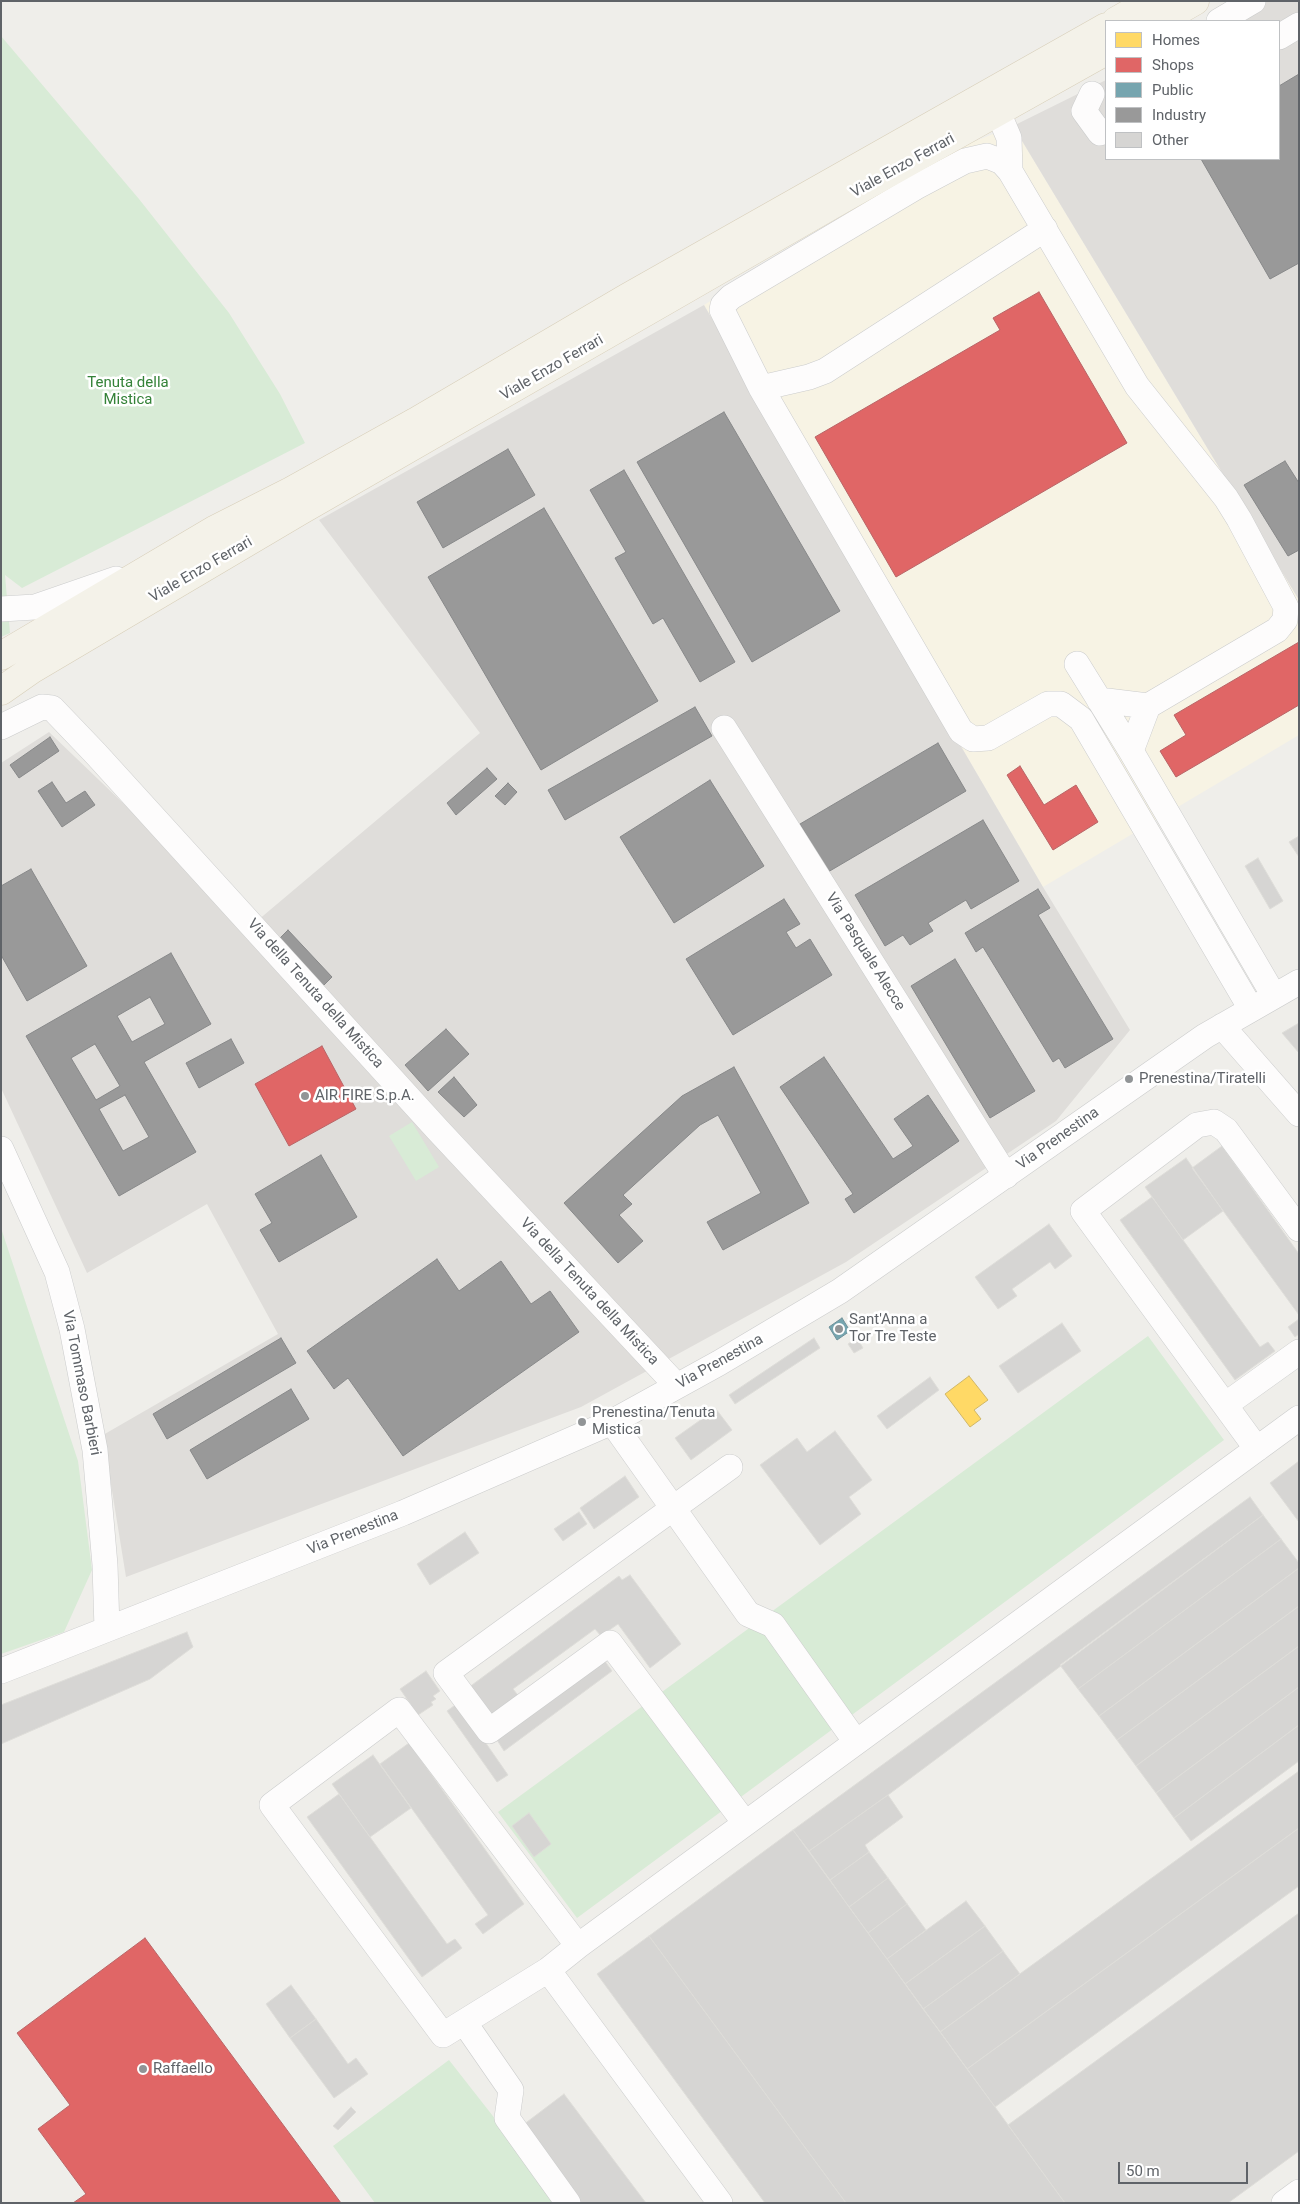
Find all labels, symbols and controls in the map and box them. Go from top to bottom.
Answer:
legend [1105,20,1280,160]
text: Homes [1152,31,1200,49]
text: Shops [1152,56,1194,74]
text: Public [1152,81,1193,99]
text: Industry [1152,106,1206,124]
street label: Viale Enzo Ferrari [848,130,958,202]
text: Other [1152,131,1189,149]
street label: Viale Enzo Ferrari [497,331,607,405]
park label: Tenuta della Mistica [87,374,169,409]
street label: Viale Enzo Ferrari [146,533,256,607]
street label: Via Pasquale Alecce [821,890,909,1014]
street label: Via della Tenuta della Mistica [243,916,387,1072]
place label: Prenestina/Tiratelli [1139,1070,1266,1088]
marker: Prenestina/Tiratelli [1123,1073,1135,1085]
place label: AIR FIRE S.p.A. [315,1087,415,1105]
marker: AIR FIRE S.p.A. [299,1090,311,1102]
street label: Via Prenestina [1013,1104,1103,1174]
street label: Via della Tenuta della Mistica [516,1215,662,1369]
street label: Via Tommaso Barbieri [58,1309,104,1457]
place label: Sant'Anna a Tor Tre Teste [849,1311,936,1346]
marker: Sant'Anna a Tor Tre Teste [833,1323,845,1335]
street label: Via Prenestina [673,1331,767,1393]
place label: Prenestina/Tenuta Mistica [592,1404,715,1439]
marker: Prenestina/Tenuta Mistica [576,1416,588,1428]
street label: Via Prenestina [305,1507,401,1559]
place label: Raffaello [153,2060,213,2078]
marker: Raffaello [137,2063,149,2075]
scale bar [1120,2152,1250,2184]
text: 50 m [1126,2162,1160,2180]

